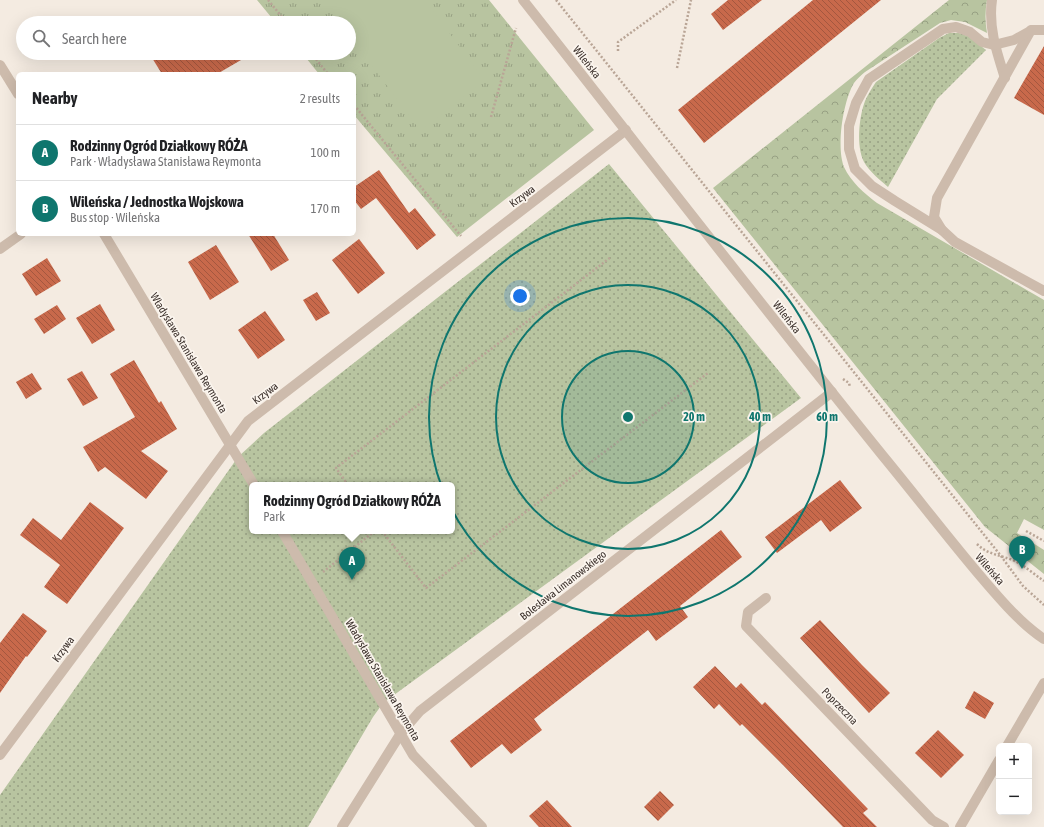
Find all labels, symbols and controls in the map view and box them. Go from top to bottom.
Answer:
search box [16,16,356,60]
icon: search [30,27,52,49]
text: Search here [62,30,127,47]
street label: Wileńska [571,44,603,80]
text: Nearby [32,88,78,108]
text: 2 results [300,91,340,106]
text: Rodzinny Ogród Działkowy RÓŻA [70,137,248,154]
text: A [42,145,48,160]
text: 100 m [311,145,340,160]
text: Park · Władysława Stanisława Reymonta [70,154,261,169]
street label: Krzywa [507,183,537,209]
text: Wileńska / Jednostka Wojskowa [70,193,244,210]
text: B [42,201,48,216]
text: 170 m [311,201,340,216]
text: Bus stop · Wileńska [70,210,160,225]
your location [510,286,530,306]
street label: Władysława Stanisława Reymonta [148,291,230,415]
street label: Wileńska [771,299,803,335]
street label: Krzywa [250,380,280,406]
centre of rings [621,410,635,424]
text: 20 m [683,410,705,424]
text: 40 m [748,410,771,424]
text: 60 m [816,410,838,424]
popup [249,482,455,534]
text: Rodzinny Ogród Działkowy RÓŻA [263,492,441,509]
text: Park [263,509,285,524]
pin: B [1009,536,1035,569]
pin: A [339,547,365,580]
street label: Bolesława Limanowskiego [518,548,608,622]
street label: Wileńska [973,551,1007,587]
street label: Władysława Stanisława Reymonta [343,617,423,743]
street label: Krzywa [50,634,76,664]
street label: Poprzeczna [820,685,860,727]
map controls [996,743,1032,815]
button: + [996,743,1032,779]
button: − [996,779,1032,815]

